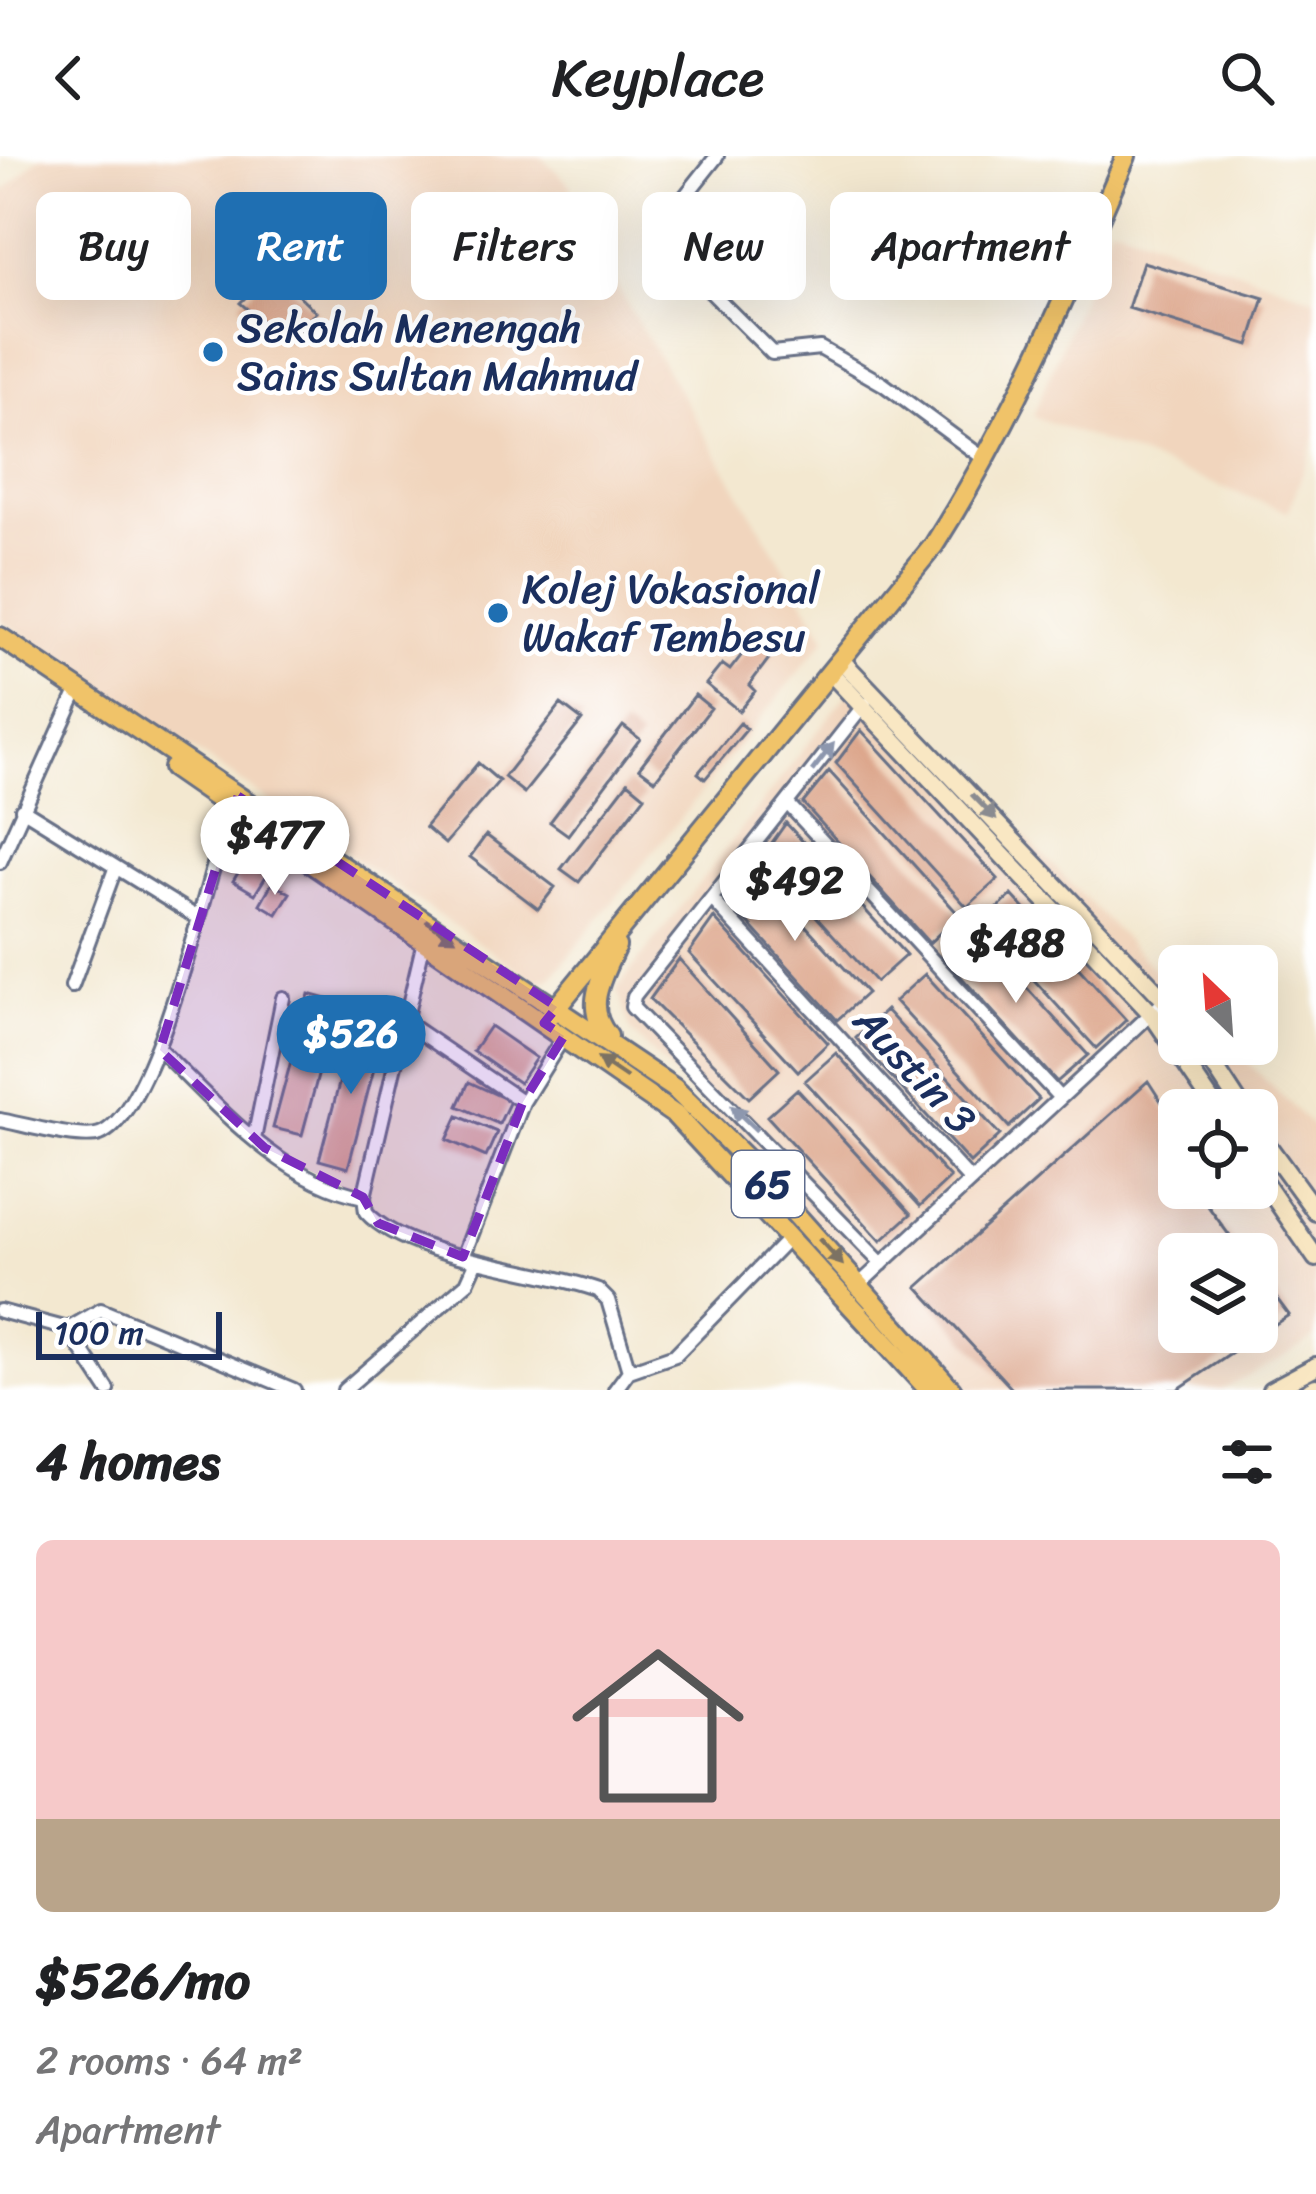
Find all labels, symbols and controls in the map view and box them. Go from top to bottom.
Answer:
text: Keyplace [552,30,764,126]
icon: back [36,45,102,111]
icon: search [1214,45,1280,111]
chip: Buy [36,192,191,300]
chip: Rent [215,192,387,300]
chip: Filters [411,192,618,300]
chip: New [642,192,806,300]
chip: Apartment [830,192,1112,300]
place label: Sekolah Menengah Sains Sultan Mahmud [237,291,640,413]
marker: Sekolah Menengah Sains Sultan Mahmud [200,339,226,365]
place label: Kolej Vokasional Wakaf Tembesu [522,552,821,674]
marker: Kolej Vokasional Wakaf Tembesu [485,600,511,626]
one-way arrow [810,742,835,773]
one-way arrow [970,793,998,822]
pin: $477 [204,796,346,898]
text: $477 [227,800,323,869]
pin: $492 [724,842,866,944]
text: $492 [746,846,844,915]
pin: $488 [945,904,1087,1006]
text: $488 [967,908,1065,977]
one-way arrow [424,918,457,940]
north arrow [1158,945,1278,1065]
map controls [1158,945,1278,1353]
street label: Austin 3 [834,987,995,1152]
pin: $526 [280,995,422,1097]
text: $526 [304,999,398,1068]
one-way arrow [596,1058,628,1081]
button: locate [1158,1089,1278,1209]
one-way arrow [730,1104,759,1132]
road number: 65 [732,1151,804,1217]
button: layers [1158,1233,1278,1353]
one-way arrow [816,1237,844,1266]
text: 100 m [54,1304,144,1362]
scale bar [36,1306,222,1359]
text: 4 homes [36,1417,220,1507]
icon: filters [1214,1429,1280,1495]
icon: home [550,1618,766,1834]
text: $526/mo [36,1936,250,2026]
text: 2 rooms · 64 m² [36,2026,303,2095]
text: Apartment [36,2095,220,2164]

